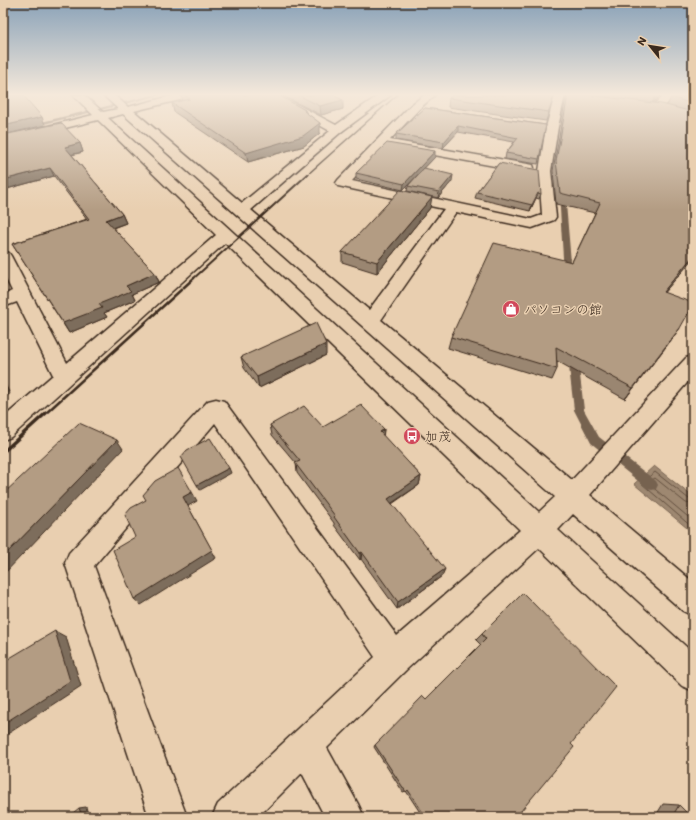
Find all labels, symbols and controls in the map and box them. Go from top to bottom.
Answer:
north arrow [630,26,670,66]
text: N [634,35,649,48]
shop icon: パソコンの館 [501,299,521,319]
place label: パソコンの館 [524,302,602,317]
bus stop icon: 加茂 [402,426,422,446]
place label: 加茂 [425,429,451,444]

